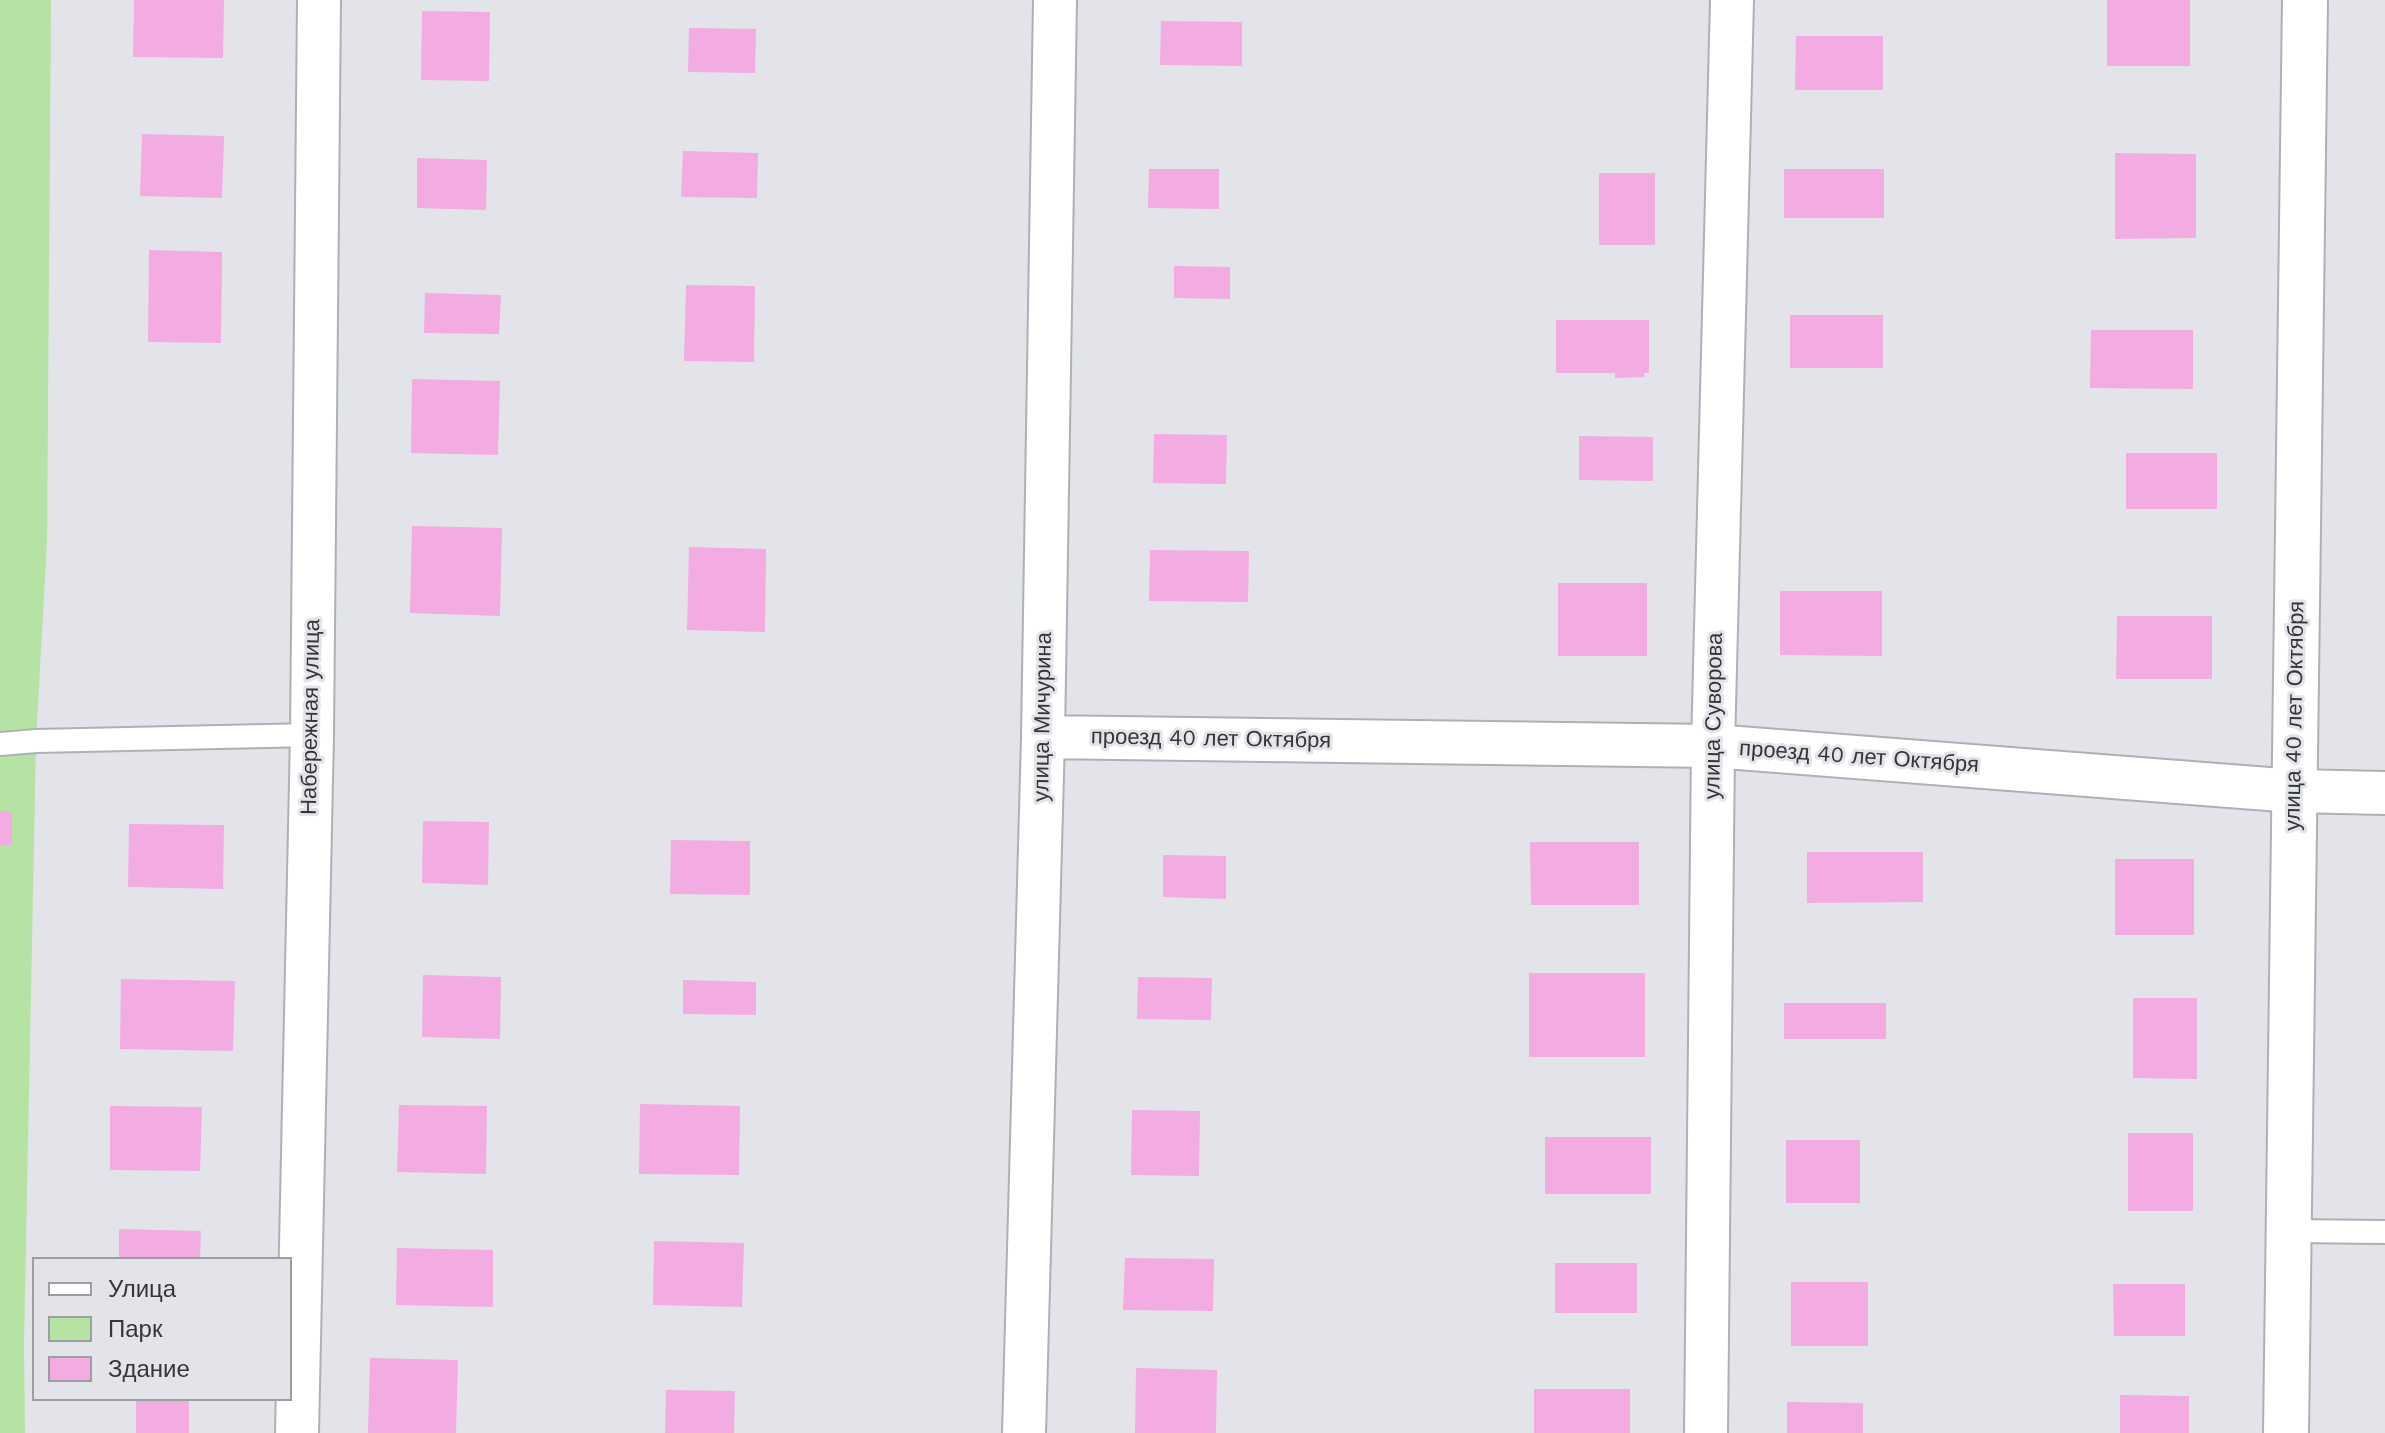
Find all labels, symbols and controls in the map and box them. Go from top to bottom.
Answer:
street label: улица 40 лет Октября [2280,601,2310,831]
street label: Набережная улица [296,619,326,815]
street label: улица Мичурина [1028,632,1058,802]
street label: улица Суворова [1699,632,1729,800]
street label: проезд 40 лет Октября [1091,724,1331,754]
street label: проезд 40 лет Октября [1738,735,1980,779]
legend [32,1257,292,1401]
text: Улица [108,1275,176,1303]
text: Парк [108,1315,162,1343]
text: Здание [108,1355,190,1383]

